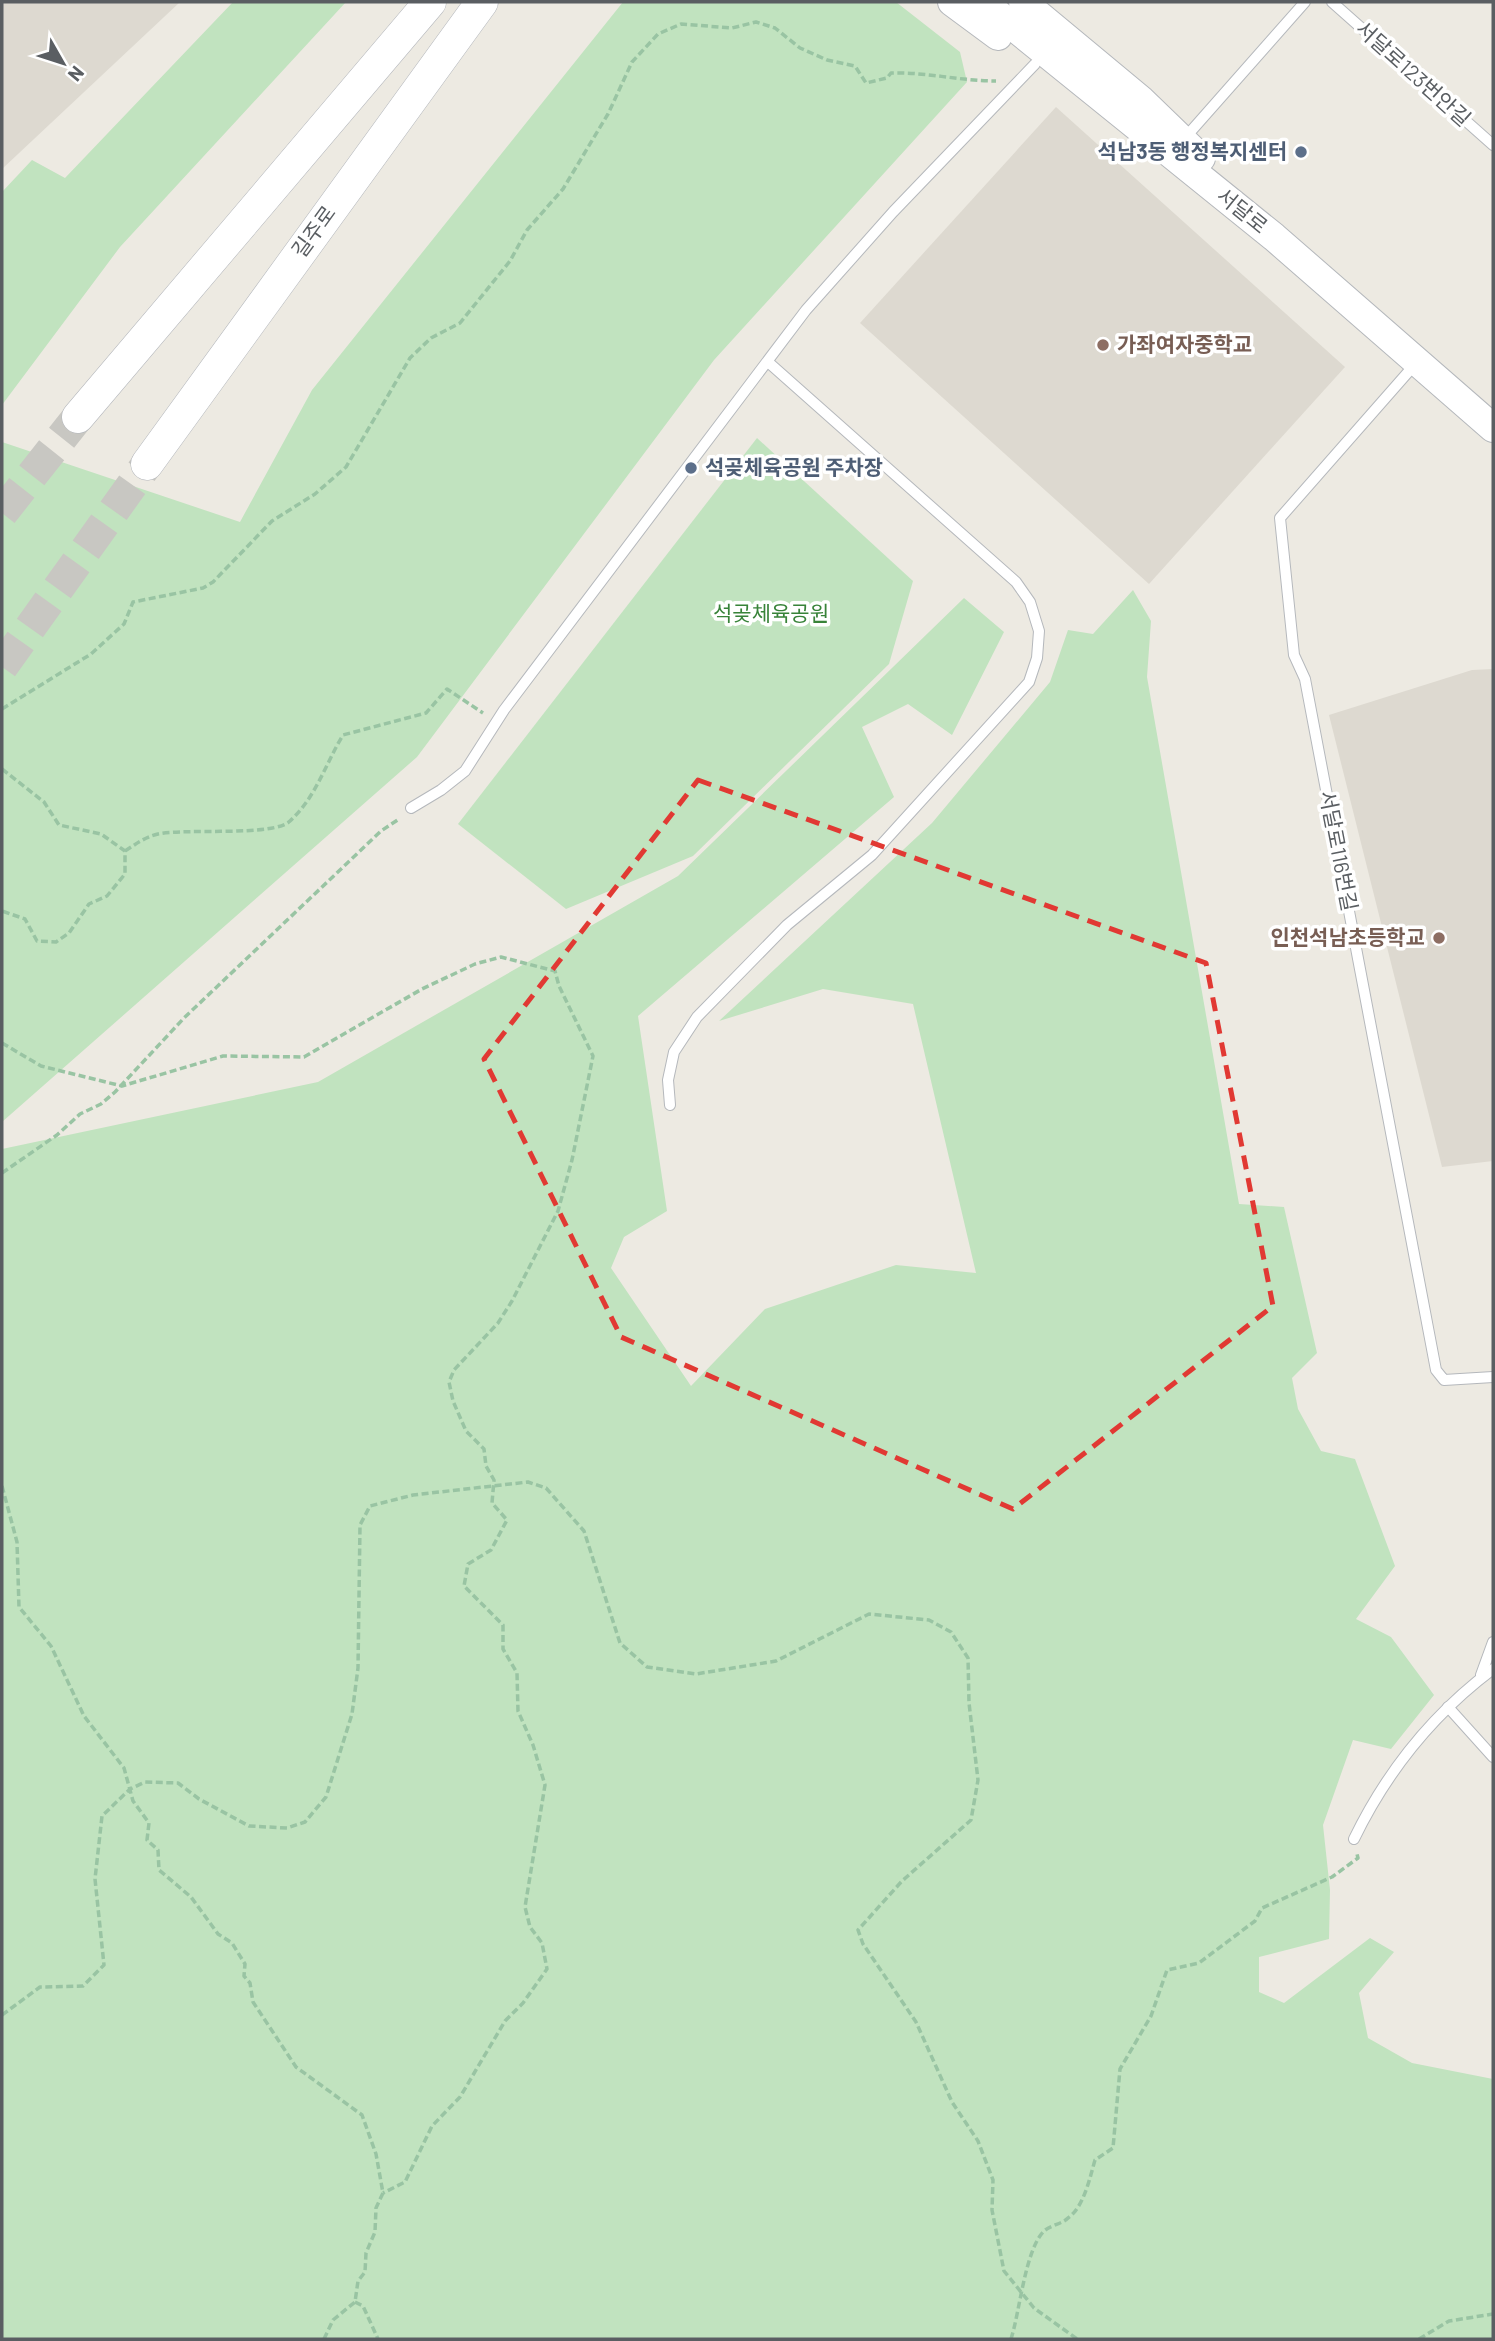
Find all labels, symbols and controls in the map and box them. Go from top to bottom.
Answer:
street label: 서달로123번안길 [1352,15,1476,131]
north arrow [28,28,98,98]
text: N [64,62,90,86]
place label: 석남3동 행정복지센터 [1098,138,1287,163]
marker: 석남3동 행정복지센터 [1293,144,1309,160]
street label: 서달로 [1213,182,1273,238]
street label: 길주로 [286,200,340,262]
place label: 가좌여자중학교 [1117,331,1252,356]
marker: 가좌여자중학교 [1095,337,1111,353]
place label: 석곶체육공원 주차장 [705,454,883,479]
marker: 석곶체육공원 주차장 [683,460,699,476]
park label: 석곶체육공원 [713,600,829,625]
street label: 서달로116번길 [1316,788,1363,913]
place label: 인천석남초등학교 [1270,924,1425,949]
marker: 인천석남초등학교 [1431,930,1447,946]

